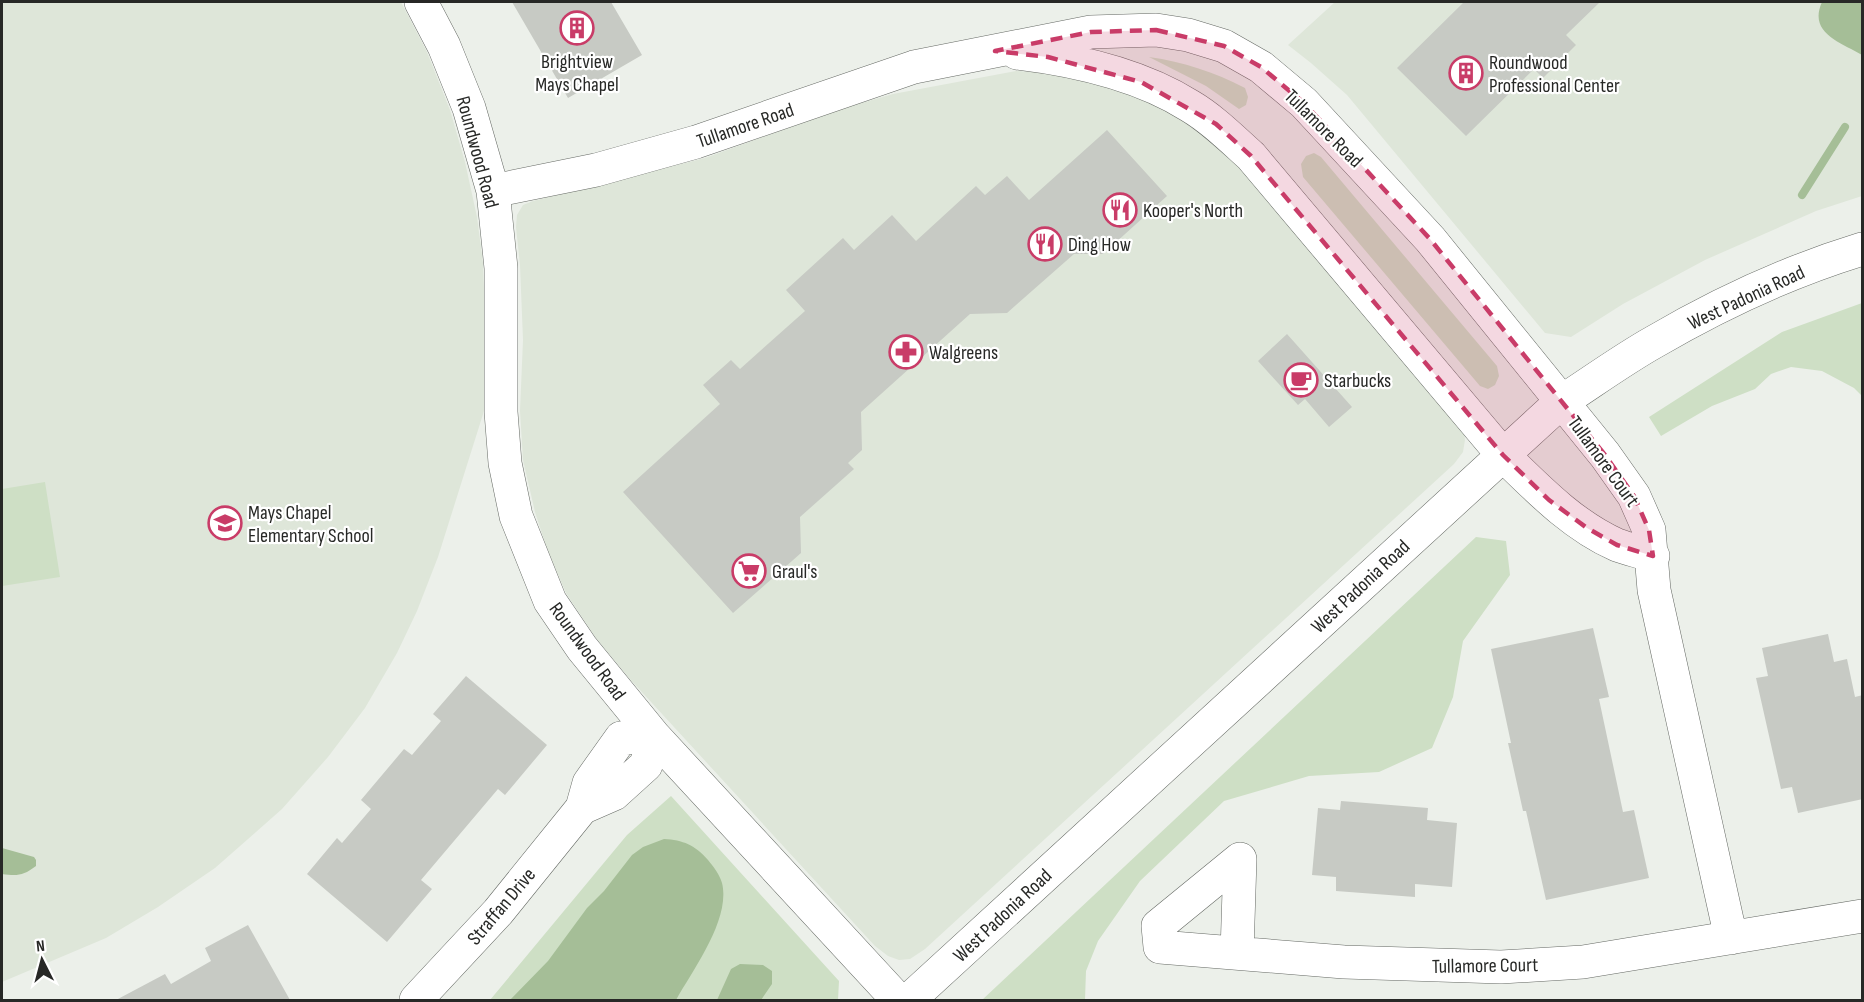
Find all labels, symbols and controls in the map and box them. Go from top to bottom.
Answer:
building icon: Brightview Mays Chapel [559,10,595,46]
place label: Brightview Mays Chapel [535,50,619,97]
place label: Roundwood Professional Center [1489,51,1620,98]
building icon: Roundwood Professional Center [1448,55,1484,91]
street label: Tullamore Road [1279,84,1368,173]
street label: Roundwood Road [451,94,504,211]
street label: Tullamore Road [694,98,797,154]
restaurant icon: Kooper's North [1102,192,1138,228]
place label: Kooper's North [1143,199,1243,223]
restaurant icon: Ding How [1027,226,1063,262]
place label: Ding How [1068,233,1131,257]
street label: West Padonia Road [1684,260,1809,335]
pharmacy icon: Walgreens [888,334,924,370]
place label: Walgreens [929,341,998,365]
cafe icon: Starbucks [1283,362,1319,398]
place label: Starbucks [1324,369,1391,393]
street label: Tullamore Court [1562,412,1644,512]
place label: Mays Chapel Elementary School [248,501,374,548]
school or university icon: Mays Chapel Elementary School [207,505,243,541]
street label: West Padonia Road [1306,535,1415,639]
supermarket icon: Graul's [731,553,767,589]
place label: Graul's [772,560,818,584]
street label: Roundwood Road [544,598,631,705]
street label: Straffan Drive [463,863,541,950]
street label: West Padonia Road [948,864,1057,968]
north arrow [12,930,72,990]
text: N [35,937,46,956]
street label: Tullamore Court [1432,953,1538,979]

